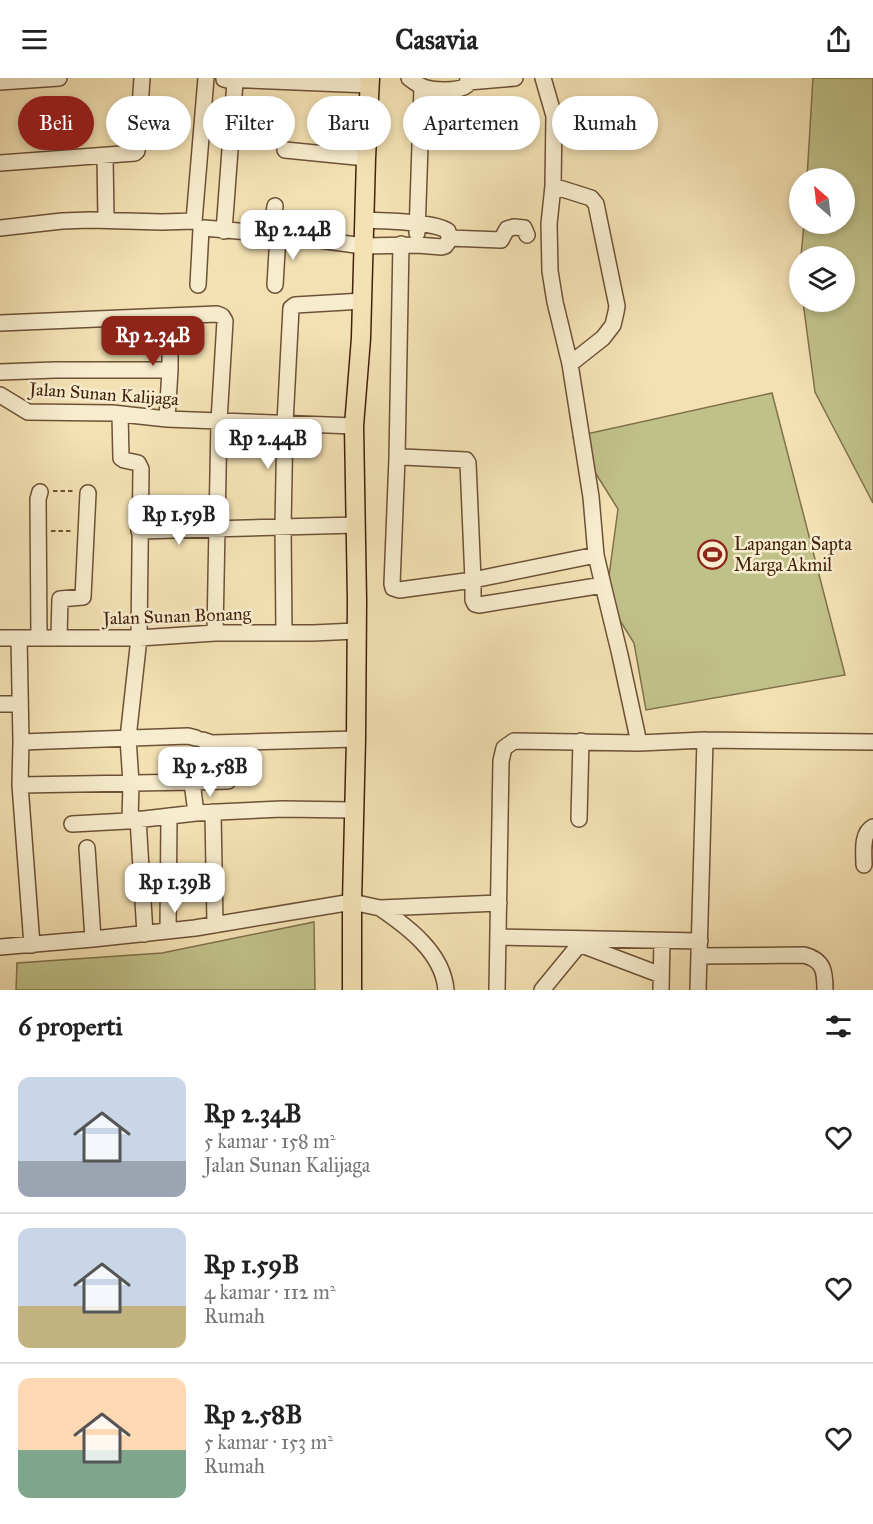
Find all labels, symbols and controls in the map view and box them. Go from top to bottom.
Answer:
icon: menu [18,23,51,56]
text: Casavia [395,23,478,56]
icon: share [822,23,855,56]
chip: Beli [18,96,94,150]
chip: Sewa [106,96,191,150]
chip: Filter [203,96,295,150]
chip: Baru [307,96,391,150]
chip: Apartemen [403,96,540,150]
chip: Rumah [552,96,658,150]
north arrow [789,168,855,234]
map controls [789,168,855,312]
pin: Rp 2.24B [231,210,355,261]
text: Rp 2.24B [254,217,332,241]
button: layers [789,246,855,312]
pin: Rp 2.34B [91,316,215,367]
text: Rp 2.34B [115,323,191,347]
street label: Jalan Sunan Kalijaga [27,378,180,411]
pin: Rp 2.44B [206,419,330,470]
text: Rp 2.44B [229,426,307,450]
pin: Rp 1.59B [117,495,241,546]
text: Rp 1.59B [142,502,216,526]
place label: Lapangan Sapta Marga Akmil [734,533,852,577]
sports icon: Lapangan Sapta Marga Akmil [697,538,729,570]
street label: Jalan Sunan Bonang [101,602,252,631]
pin: Rp 2.58B [148,747,272,798]
text: Rp 2.58B [172,754,248,778]
pin: Rp 1.39B [113,863,237,914]
text: Rp 1.39B [139,870,211,894]
text: 6 properti [18,1010,123,1042]
icon: filters [822,1010,855,1043]
text: Rp 2.34B [204,1097,302,1129]
icon: home [66,1101,138,1173]
icon: heart [822,1121,855,1154]
text: 5 kamar · 158 m² [204,1129,336,1153]
text: Jalan Sunan Kalijaga [204,1153,370,1177]
text: Rp 1.59B [204,1248,299,1280]
icon: home [66,1252,138,1324]
icon: heart [822,1272,855,1305]
text: 4 kamar · 112 m² [204,1280,336,1304]
text: Rumah [204,1304,265,1328]
text: Rp 2.58B [204,1398,302,1430]
icon: home [66,1402,138,1474]
icon: heart [822,1422,855,1455]
text: 5 kamar · 153 m² [204,1430,333,1454]
text: Rumah [204,1454,265,1478]

